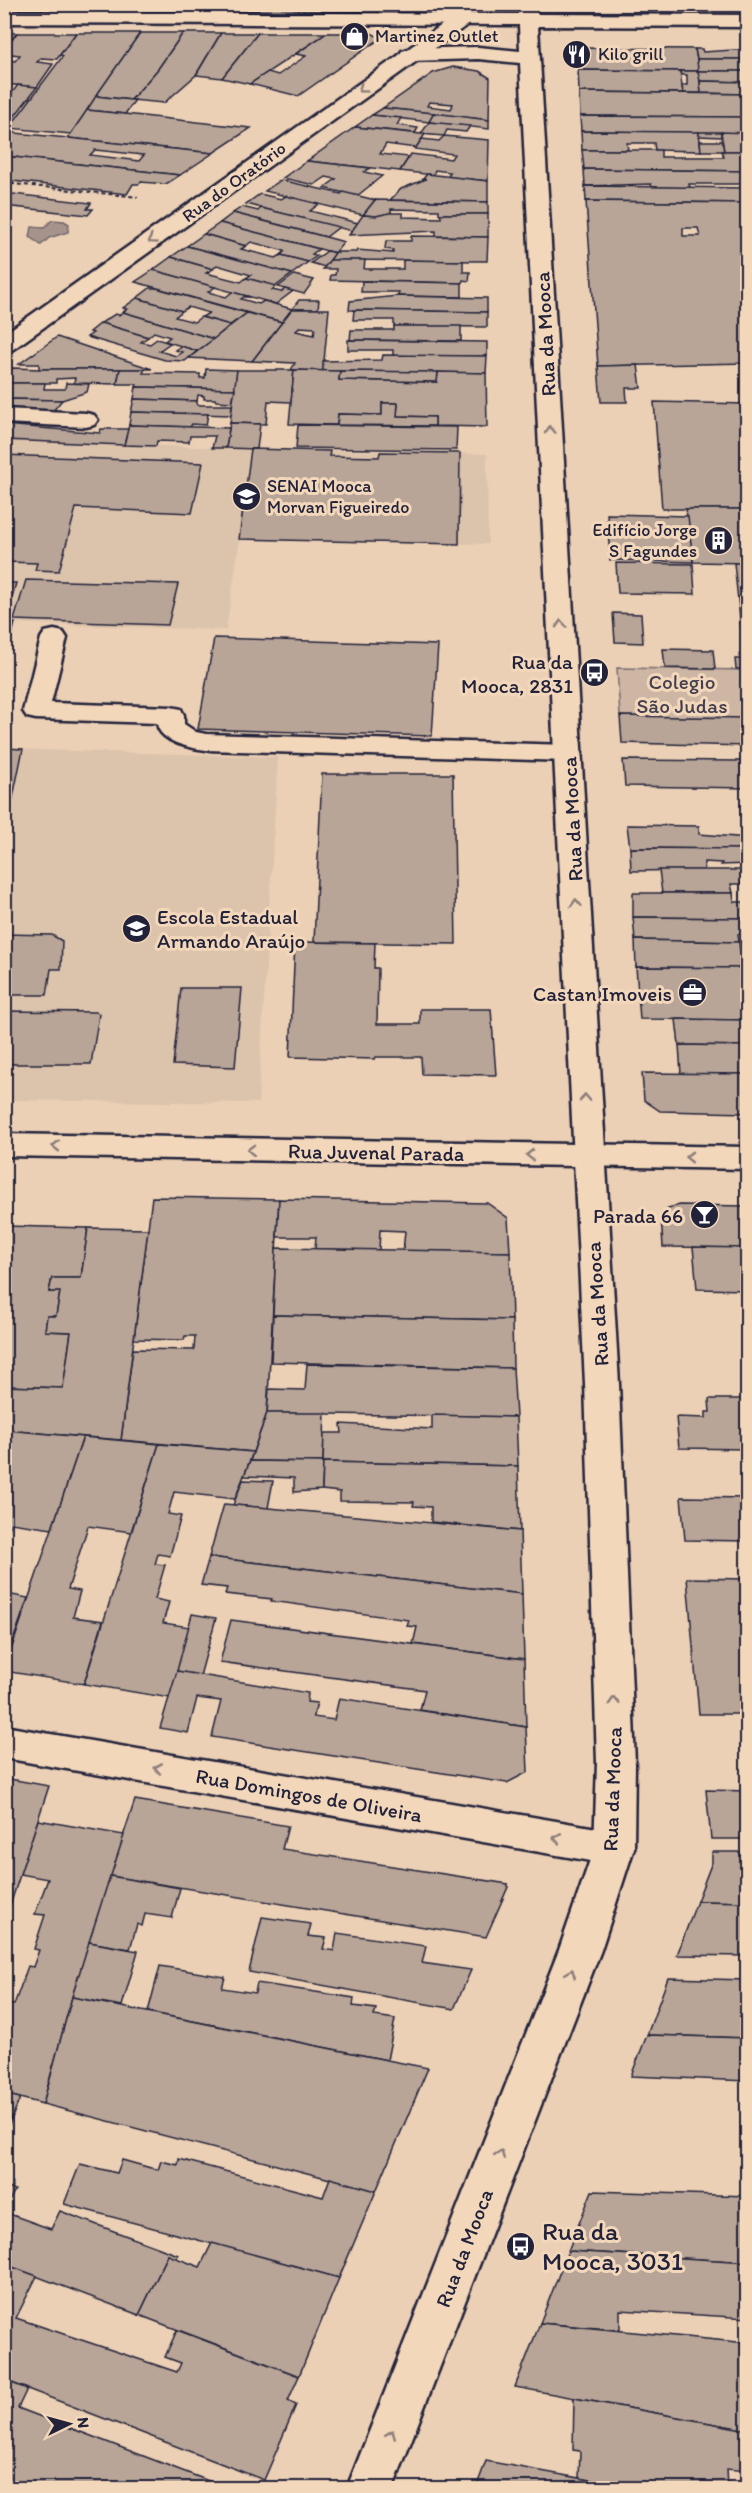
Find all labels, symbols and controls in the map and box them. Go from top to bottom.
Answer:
shop icon: Martinez Outlet [338,20,370,52]
place label: Martinez Outlet [375,25,499,47]
restaurant icon: Kilo grill [561,38,593,70]
place label: Kilo grill [598,43,663,65]
one-way arrow [357,82,368,93]
street label: Rua do Oratório [178,137,290,227]
one-way arrow [148,233,159,244]
street label: Rua da Mooca [529,271,561,397]
one-way arrow [544,425,557,434]
place label: SENAI Mooca Morvan Figueiredo [267,475,409,518]
school or university icon: SENAI Mooca Morvan Figueiredo [230,480,262,512]
place label: Edifício Jorge S Fagundes [592,519,697,562]
building icon: Edifício Jorge S Fagundes [702,524,734,556]
one-way arrow [555,620,568,629]
place label: Rua da Mooca, 2831 [461,649,573,698]
bus stop icon: Rua da Mooca, 2831 [578,657,610,689]
park label: Colegio São Judas [636,669,728,718]
street label: Rua da Mooca [556,756,588,882]
one-way arrow [569,899,582,908]
place label: Escola Estadual Armando Araújo [157,904,305,953]
school or university icon: Escola Estadual Armando Araújo [120,912,152,944]
office icon: Castan Imoveis [677,977,709,1009]
place label: Castan Imoveis [533,981,672,1006]
one-way arrow [579,1093,592,1102]
street label: Rua Juvenal Parada [288,1138,464,1166]
one-way arrow [52,1140,61,1153]
one-way arrow [247,1144,256,1156]
one-way arrow [526,1149,535,1161]
one-way arrow [685,1151,694,1163]
bar icon: Parada 66 [688,1199,720,1231]
place label: Parada 66 [593,1203,683,1228]
street label: Rua da Mooca [580,1241,614,1367]
one-way arrow [607,1697,620,1706]
street label: Rua da Mooca [597,1726,627,1852]
one-way arrow [153,1762,163,1775]
street label: Rua Domingos de Oliveira [194,1763,424,1827]
one-way arrow [552,1832,562,1844]
one-way arrow [564,1968,576,1979]
one-way arrow [493,2150,505,2161]
street label: Rua da Mooca [430,2185,498,2311]
place label: Rua da Mooca, 3031 [542,2215,683,2277]
bus stop icon: Rua da Mooca, 3031 [505,2230,537,2262]
north arrow [39,2394,99,2454]
text: N [74,2417,93,2429]
one-way arrow [384,2429,397,2440]

